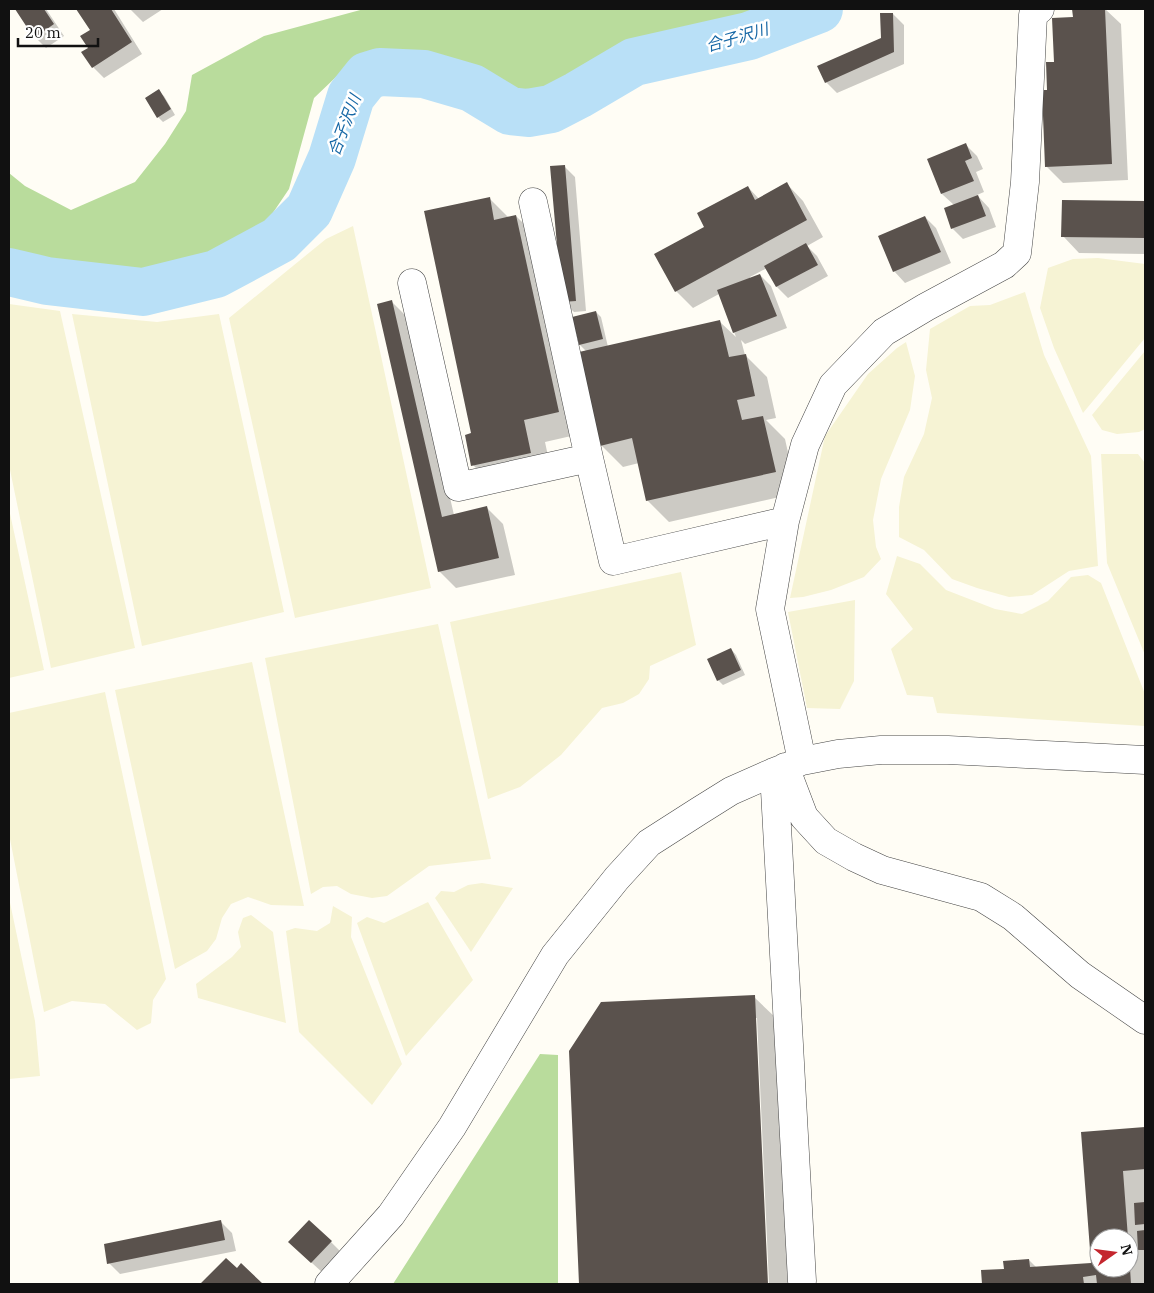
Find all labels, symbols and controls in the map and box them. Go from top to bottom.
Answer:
scale bar [18,15,98,47]
water label: 合子沢川 [703,18,772,55]
text: 20 m [25,23,61,42]
water label: 合子沢川 [323,90,366,158]
north arrow [1089,1228,1139,1278]
text: N [1117,1242,1137,1257]

